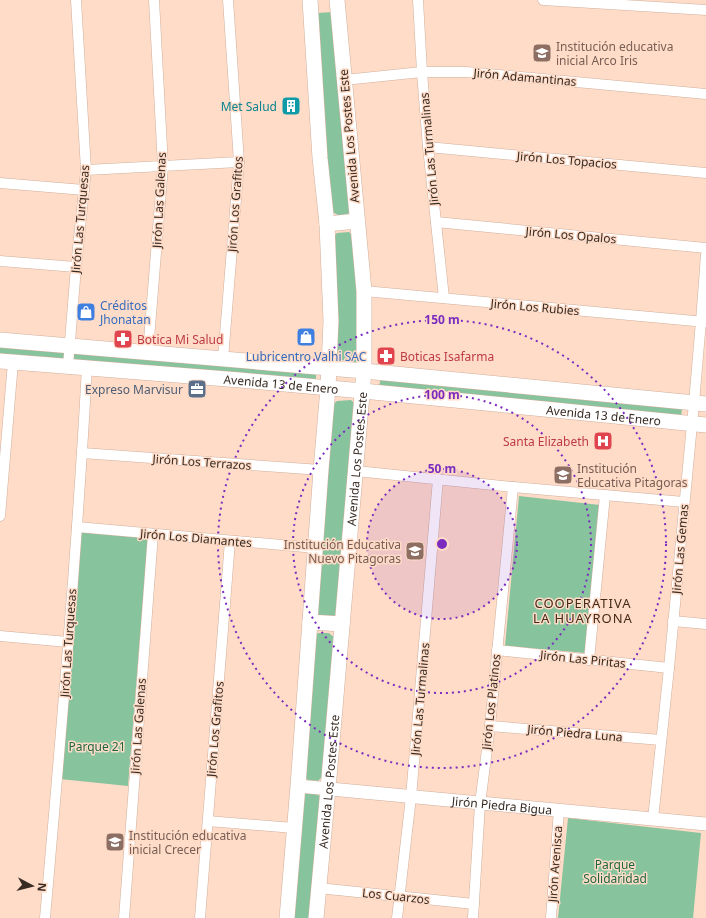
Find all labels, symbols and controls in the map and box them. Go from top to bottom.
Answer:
place label: Institución educativa inicial Arco Iris [556,38,673,69]
school or university icon: Institución educativa inicial Arco Iris [531,42,553,64]
street label: Jirón Adamantinas [472,64,577,90]
street label: Avenida Los Postes Este [335,68,363,204]
street label: Jirón Las Turmalinas [416,92,442,207]
building icon: Met Salud [280,95,302,117]
place label: Met Salud [221,98,277,115]
street label: Jirón Los Topacios [515,147,618,173]
street label: Jirón Las Galenas [148,151,170,249]
street label: Jirón Los Grafitos [223,155,247,254]
street label: Jirón Las Turquesas [67,164,93,275]
street label: Jirón Los Opalos [524,222,617,247]
street label: Jirón Los Rubies [489,295,580,319]
place label: Créditos Jhonatan [99,297,151,328]
shop icon: Créditos Jhonatan [75,301,97,323]
text: 150 m [424,311,460,328]
shop icon: Lubricentro Valhi SAC [295,326,317,348]
pharmacy icon: Botica Mi Salud [112,328,134,350]
place label: Botica Mi Salud [137,331,223,348]
pharmacy icon: Boticas Isafarma [375,345,397,367]
place label: Lubricentro Valhi SAC [246,348,367,365]
place label: Boticas Isafarma [400,348,494,365]
street label: Avenida 13 de Enero [223,370,339,397]
office icon: Expreso Marvisur [186,378,208,400]
place label: Expreso Marvisur [85,381,183,398]
text: 100 m [424,386,460,403]
street label: Avenida Los Postes Este [342,391,371,527]
street label: Avenida 13 de Enero [545,401,662,429]
hospital icon: Santa Elizabeth [592,430,614,452]
place label: Santa Elizabeth [503,433,589,450]
street label: Jirón Los Terrazos [151,450,252,474]
text: 50 m [428,460,456,477]
place label: Institución Educativa Pitagoras [577,460,688,491]
school or university icon: Institución Educativa Pitagoras [552,464,574,486]
street label: Jirón Las Gemas [668,503,692,596]
street label: Jirón Los Diamantes [138,525,253,551]
place label: Institución Educativa Nuevo Pitagoras [284,536,401,567]
centre of rings [435,537,449,551]
school or university icon: Institución Educativa Nuevo Pitagoras [404,540,426,562]
street label: Jirón Las Turquesas [56,588,80,699]
district label: COOPERATIVA LA HUAYRONA [533,594,633,627]
street label: Jirón Las Turmalinas [407,642,433,757]
street label: Jirón Las Piritas [538,646,627,672]
street label: Jirón Los Platinos [477,653,505,752]
street label: Jirón Las Galenas [126,677,150,775]
street label: Jirón Los Grafitos [202,680,228,779]
street label: Avenida Los Postes Este [314,714,343,849]
street label: Jirón Piedra Luna [526,720,623,746]
park label: Parque 21 [68,738,126,755]
street label: Jirón Piedra Bigua [450,792,553,818]
street label: Jirón Arenisca [544,825,566,904]
place label: Institución educativa inicial Crecer [129,827,246,858]
school or university icon: Institución educativa inicial Crecer [104,831,126,853]
park label: Parque Solidaridad [583,856,647,887]
north arrow [12,866,52,906]
text: N [34,882,50,893]
street label: Los Cuarzos [361,884,431,908]

